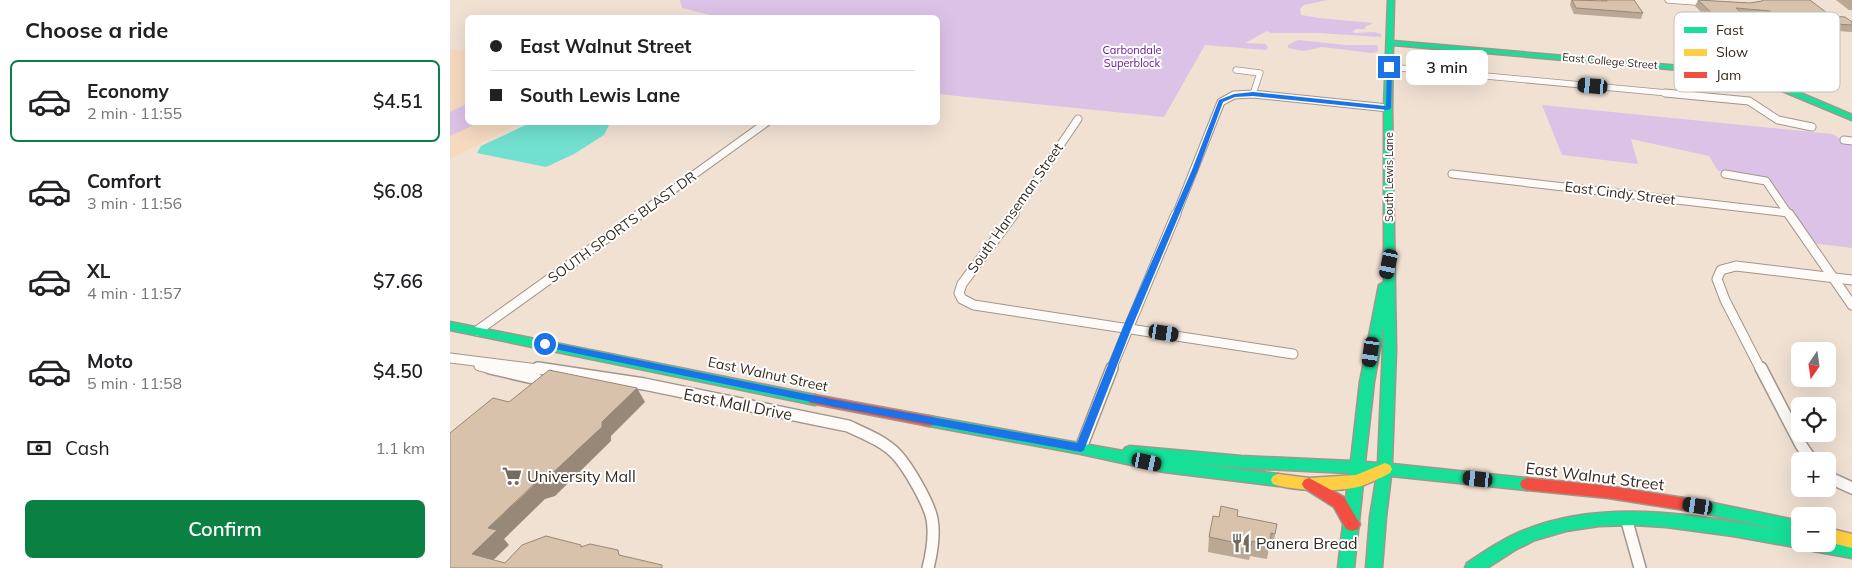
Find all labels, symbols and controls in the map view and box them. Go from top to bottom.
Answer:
legend [1674,12,1840,92]
text: Choose a ride [25,16,168,44]
text: Fast [1716,21,1744,39]
text: East Walnut Street [520,34,692,58]
park label: Carbondale Superblock [1102,43,1162,70]
text: Slow [1716,43,1748,61]
callout: 3 min [1406,50,1489,84]
street label: East College Street [1562,50,1658,72]
route end [1378,56,1400,78]
text: 3 min [1426,57,1468,77]
text: Jam [1716,66,1741,84]
car [1577,77,1608,95]
icon: car [27,79,72,124]
text: Economy [87,79,169,103]
text: South Lewis Lane [520,83,680,107]
text: $4.51 [373,89,423,113]
text: 2 min · 11:55 [87,103,182,123]
street label: South Lewis Lane [1382,132,1396,222]
street label: South Hanseman Street [963,139,1067,277]
street label: SOUTH SPORTS BLAST DR [544,167,700,287]
icon: car [27,169,72,214]
text: Comfort [87,169,161,193]
street label: East Cindy Street [1564,177,1676,209]
text: $6.08 [373,179,423,203]
text: 3 min · 11:56 [87,193,182,213]
car [1378,248,1399,280]
icon: car [27,259,72,304]
text: XL [87,259,110,283]
text: $7.66 [373,269,423,293]
text: 4 min · 11:57 [87,283,182,303]
car [1148,323,1179,343]
route start [534,333,556,355]
car [1361,336,1380,368]
north arrow [1791,342,1836,388]
map controls [1791,342,1836,552]
icon: car [27,349,72,394]
text: Moto [87,349,133,373]
street label: East Walnut Street [706,353,830,396]
text: $4.50 [373,359,423,383]
text: 5 min · 11:58 [87,373,182,393]
street label: East Mall Drive [682,384,794,424]
button: locate [1791,397,1836,442]
icon: cash [25,434,53,462]
text: Cash [65,436,110,460]
text: 1.1 km [376,438,425,458]
car [1130,452,1163,472]
button: + [1791,452,1836,497]
street label: East Walnut Street [1525,458,1666,494]
supermarket icon: University Mall [501,465,523,487]
place label: University Mall [527,466,636,486]
car [1462,470,1493,488]
car [1682,496,1713,516]
button: Confirm [25,500,425,558]
button: − [1791,507,1836,552]
restaurant icon: Panera Bread [1230,532,1252,554]
place label: Panera Bread [1256,533,1358,553]

